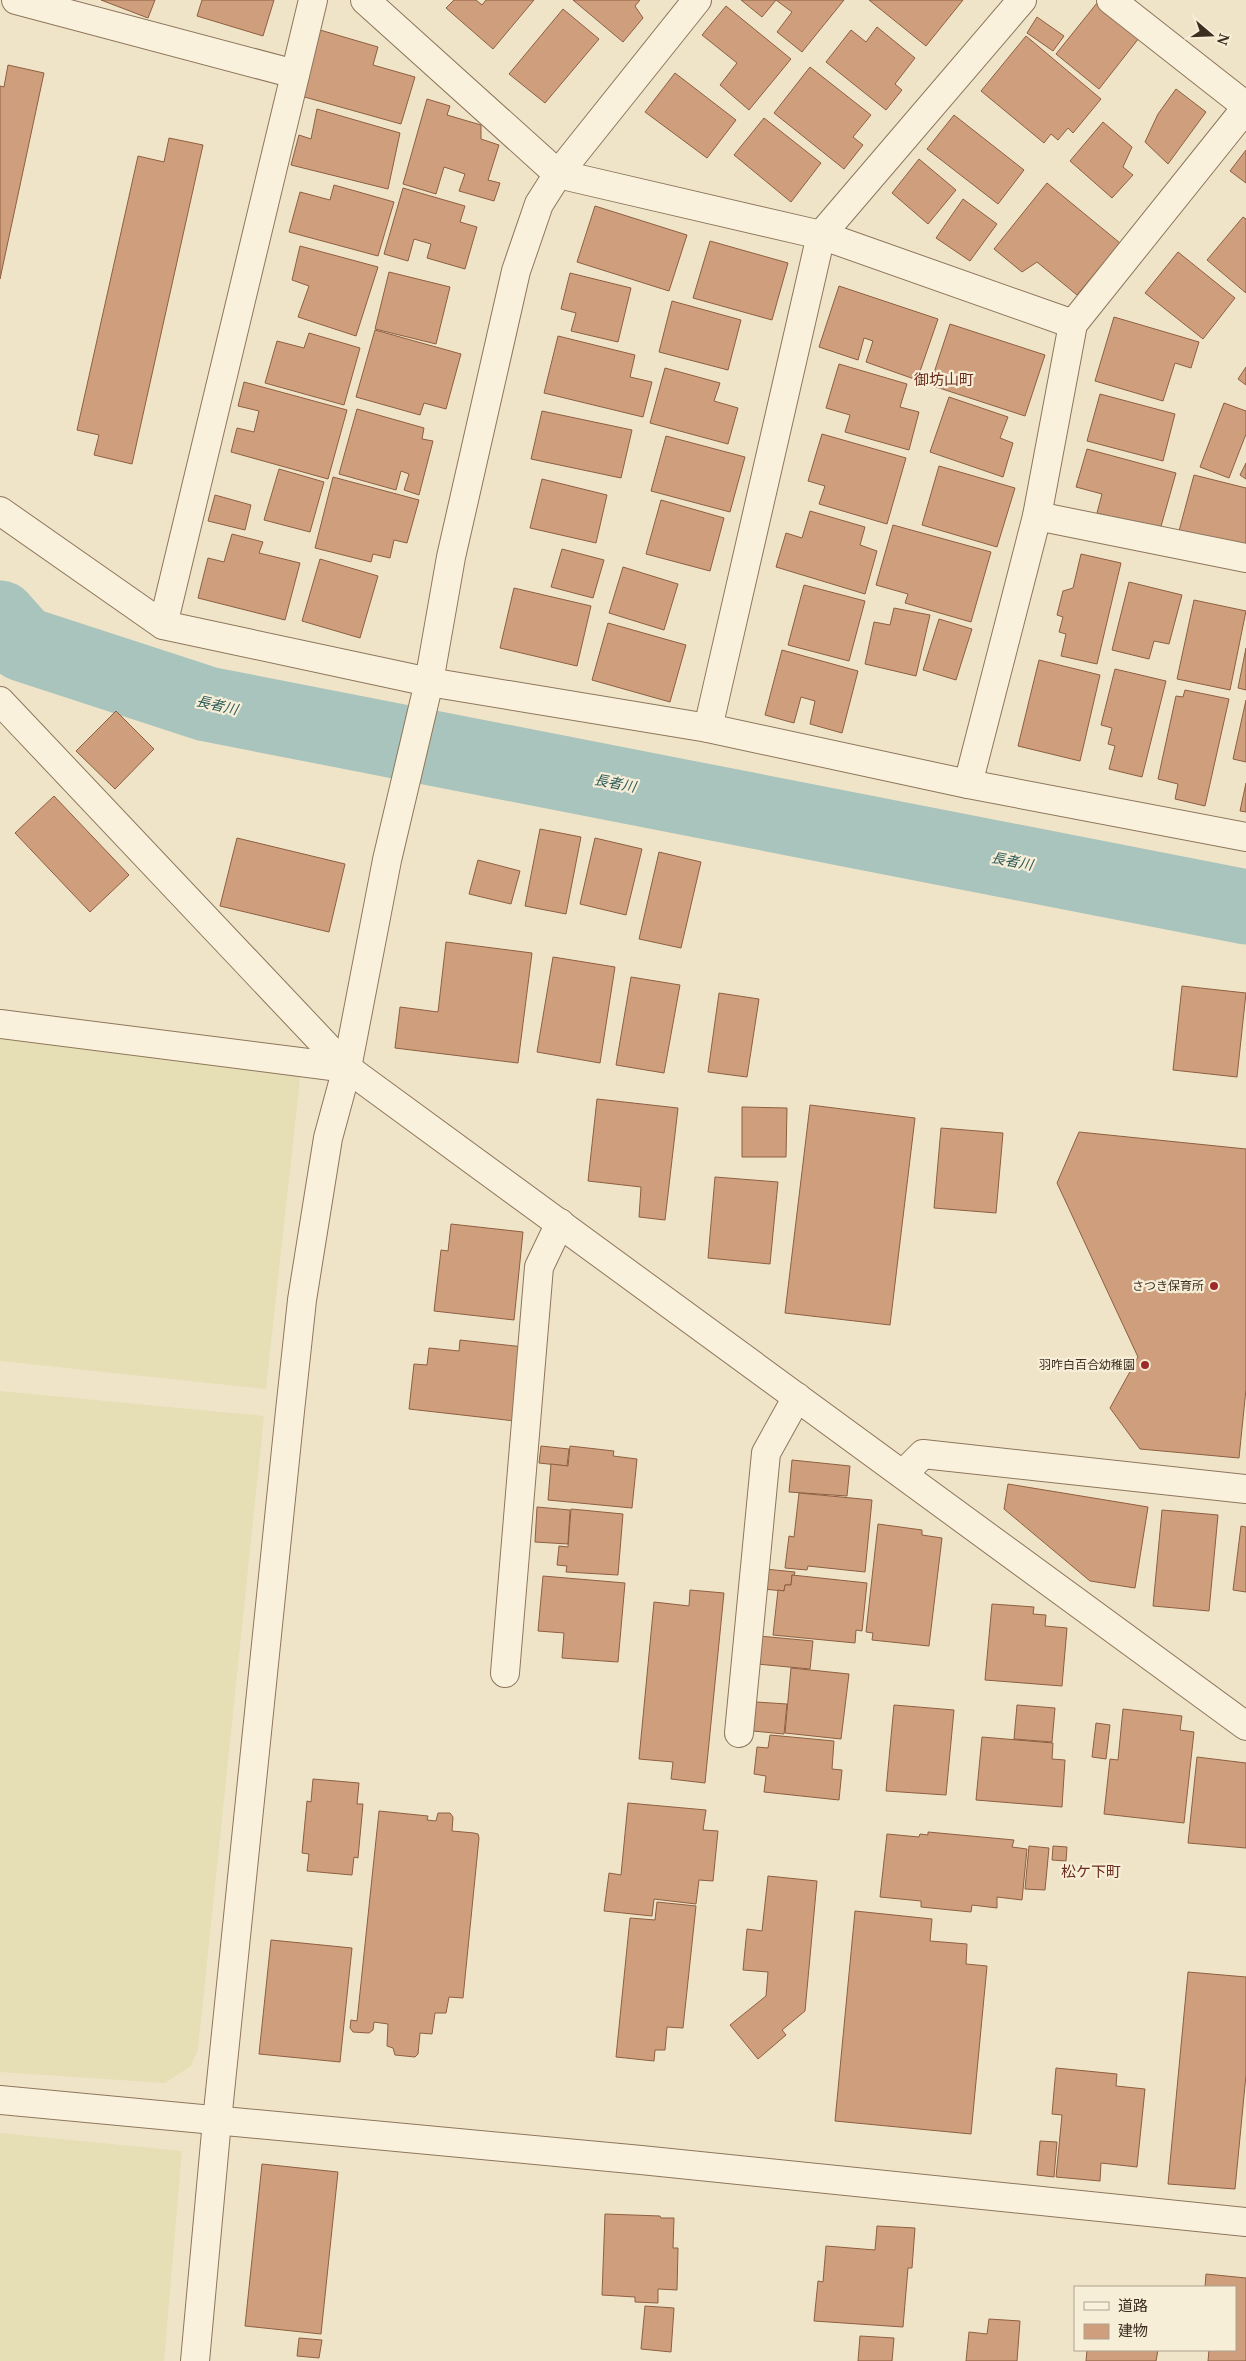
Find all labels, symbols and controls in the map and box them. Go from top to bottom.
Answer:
north arrow [1186,10,1236,60]
text: N [1213,31,1235,48]
district label: 御坊山町 [914,369,974,389]
water label: 長者川 [195,691,242,719]
water label: 長者川 [593,769,639,796]
water label: 長者川 [990,847,1036,874]
place label: さつき保育所 [1132,1277,1204,1294]
marker: さつき保育所 [1208,1280,1220,1292]
place label: 羽咋白百合幼稚園 [1039,1356,1135,1373]
marker: 羽咋白百合幼稚園 [1139,1359,1151,1371]
district label: 松ケ下町 [1061,1861,1121,1881]
legend [1074,2286,1236,2351]
text: 道路 [1118,2295,1148,2315]
text: 建物 [1118,2320,1148,2340]

